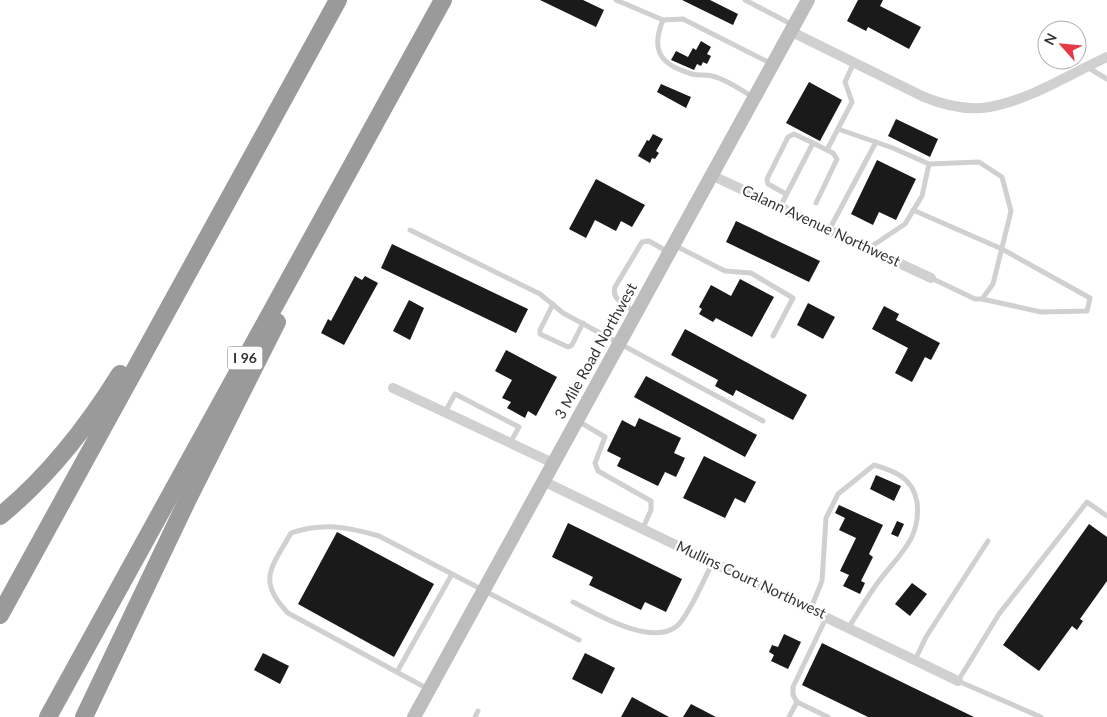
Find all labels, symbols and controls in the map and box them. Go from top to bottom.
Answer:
north arrow [1037,20,1087,70]
text: N [1040,30,1060,48]
street label: Calann Avenue Northwest [739,181,904,270]
street label: 3 Mile Road Northwest [550,279,640,422]
road number: I 96 [228,346,262,369]
street label: Mullins Court Northwest [674,536,830,622]

